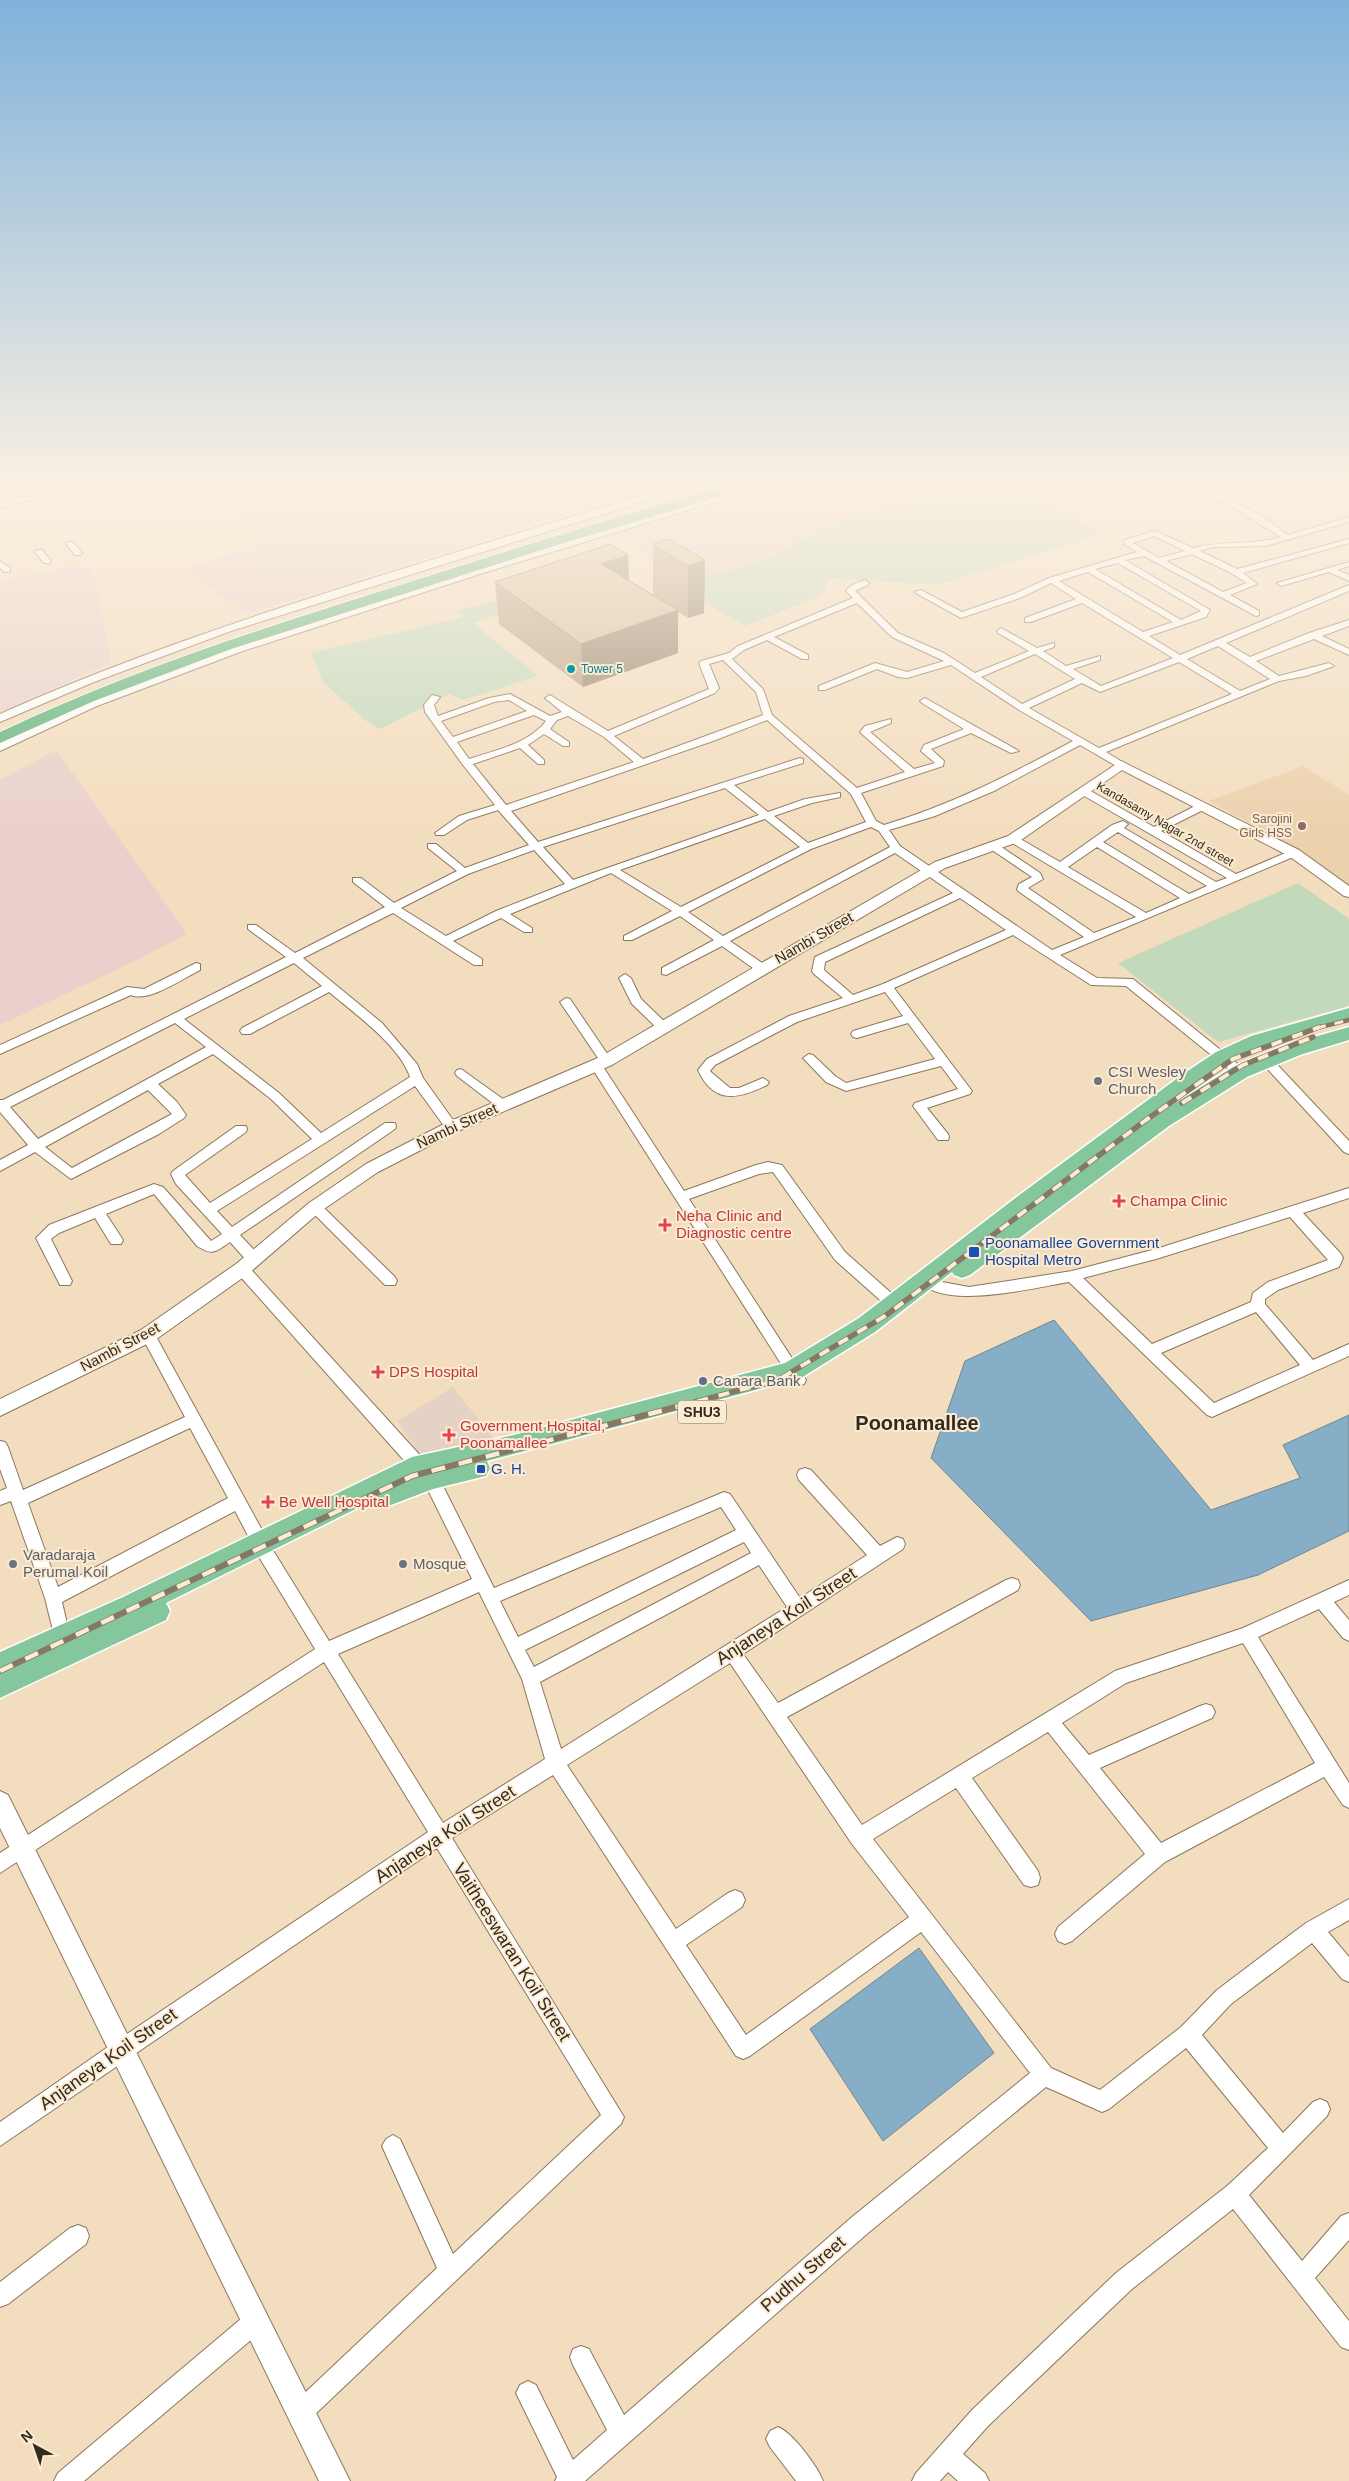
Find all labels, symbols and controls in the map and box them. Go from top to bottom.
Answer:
place label: Tower 5 [581,662,623,676]
marker: Tower 5 [565,663,577,675]
street label: Kandasamy Nagar 2nd street [1094,779,1237,869]
place label: Sarojini Girls HSS [1239,812,1292,840]
marker: Sarojini Girls HSS [1296,820,1308,832]
street label: Nambi Street [772,908,857,967]
place label: CSI Wesley Church [1108,1063,1187,1097]
marker: CSI Wesley Church [1092,1075,1104,1087]
street label: Nambi Street [414,1099,501,1152]
place label: Champa Clinic [1130,1192,1228,1209]
marker: Champa Clinic [1112,1194,1126,1208]
place label: Neha Clinic and Diagnostic centre [676,1207,792,1241]
marker: Neha Clinic and Diagnostic centre [658,1218,672,1232]
place label: Poonamallee Government Hospital Metro [985,1234,1160,1268]
marker: Poonamallee Government Hospital Metro [967,1245,981,1259]
street label: Nambi Street [77,1318,163,1375]
place label: DPS Hospital [389,1363,478,1380]
marker: DPS Hospital [371,1365,385,1379]
place label: Canara Bank [713,1372,801,1389]
marker: Canara Bank [697,1375,709,1387]
road number: SHU3 [678,1400,726,1424]
district label: Poonamallee [855,1412,979,1434]
place label: Government Hospital, Poonamallee [460,1417,605,1451]
marker: Government Hospital, Poonamallee [442,1428,456,1442]
place label: G. H. [491,1460,526,1477]
marker: G. H. [475,1463,487,1475]
place label: Be Well Hospital [279,1493,389,1510]
marker: Be Well Hospital [261,1495,275,1509]
place label: Varadaraja Perumal Koil [23,1546,108,1580]
place label: Mosque [413,1555,466,1572]
marker: Varadaraja Perumal Koil [7,1558,19,1570]
marker: Mosque [397,1558,409,1570]
street label: Anjaneya Koil Street [712,1563,860,1669]
street label: Anjaneya Koil Street [371,1781,519,1887]
street label: Vaitheeswaran Koil Street [449,1859,575,2045]
street label: Anjaneya Koil Street [35,2004,181,2114]
street label: Pudhu Street [757,2232,849,2316]
north arrow [10,2421,60,2471]
text: N [18,2427,36,2445]

